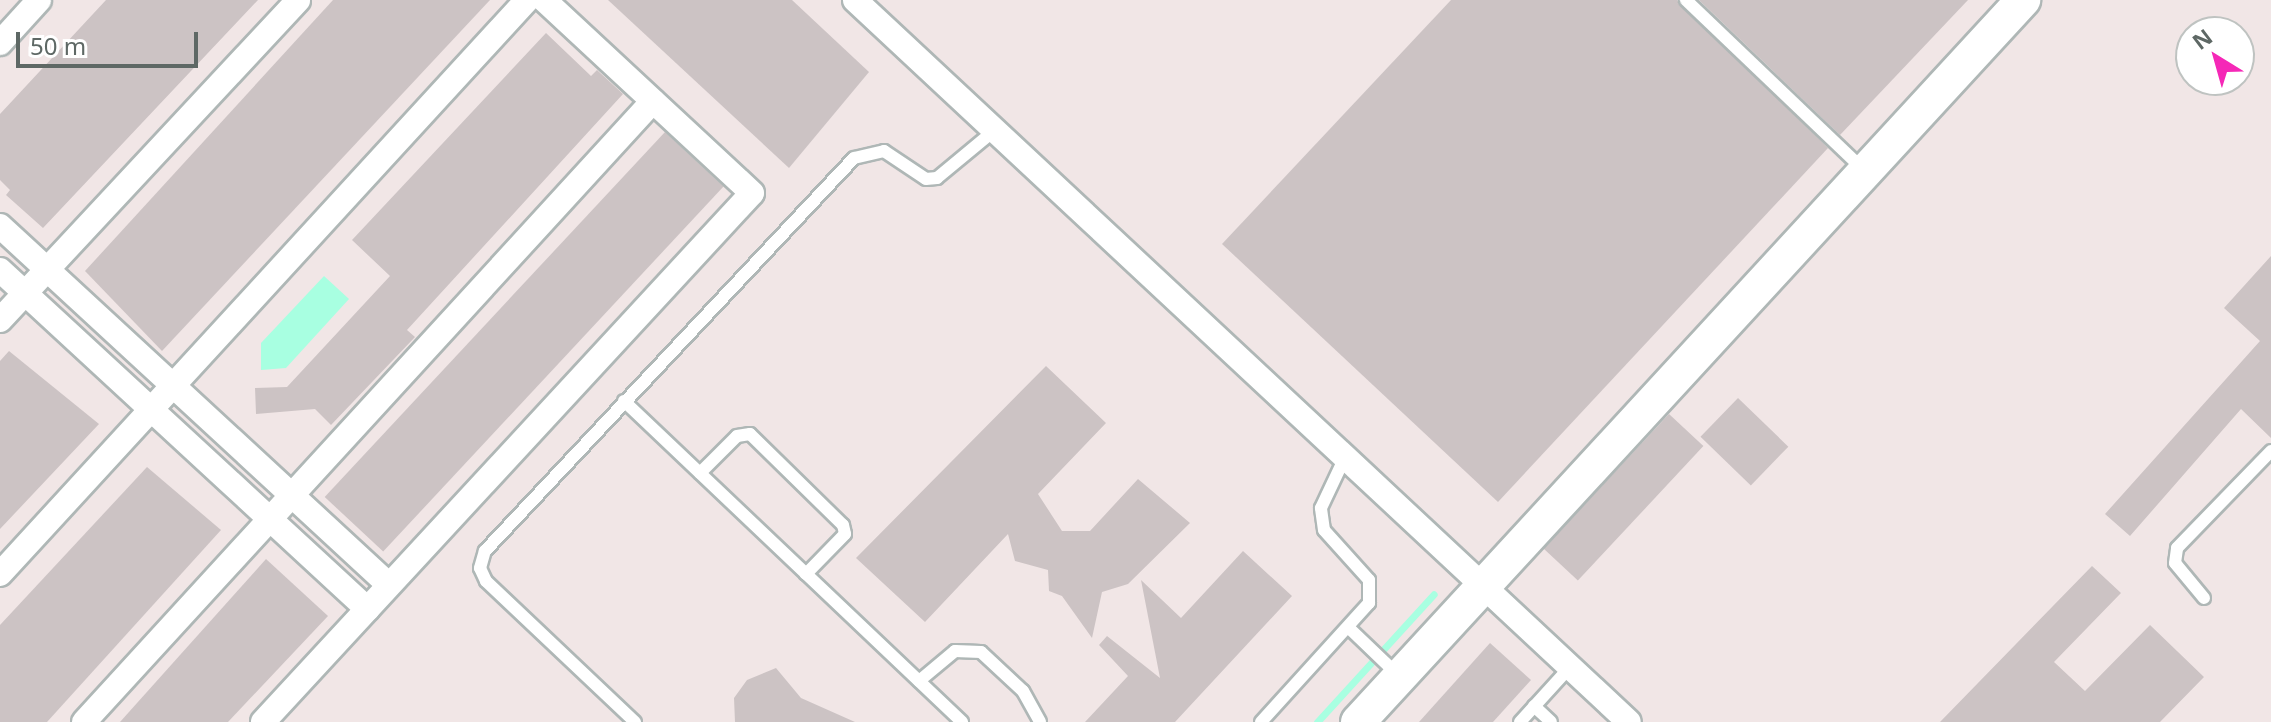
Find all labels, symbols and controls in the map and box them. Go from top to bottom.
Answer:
scale bar [20,16,202,66]
north arrow [2175,16,2255,96]
text: N [2186,21,2218,56]
text: 50 m [30,29,86,62]

